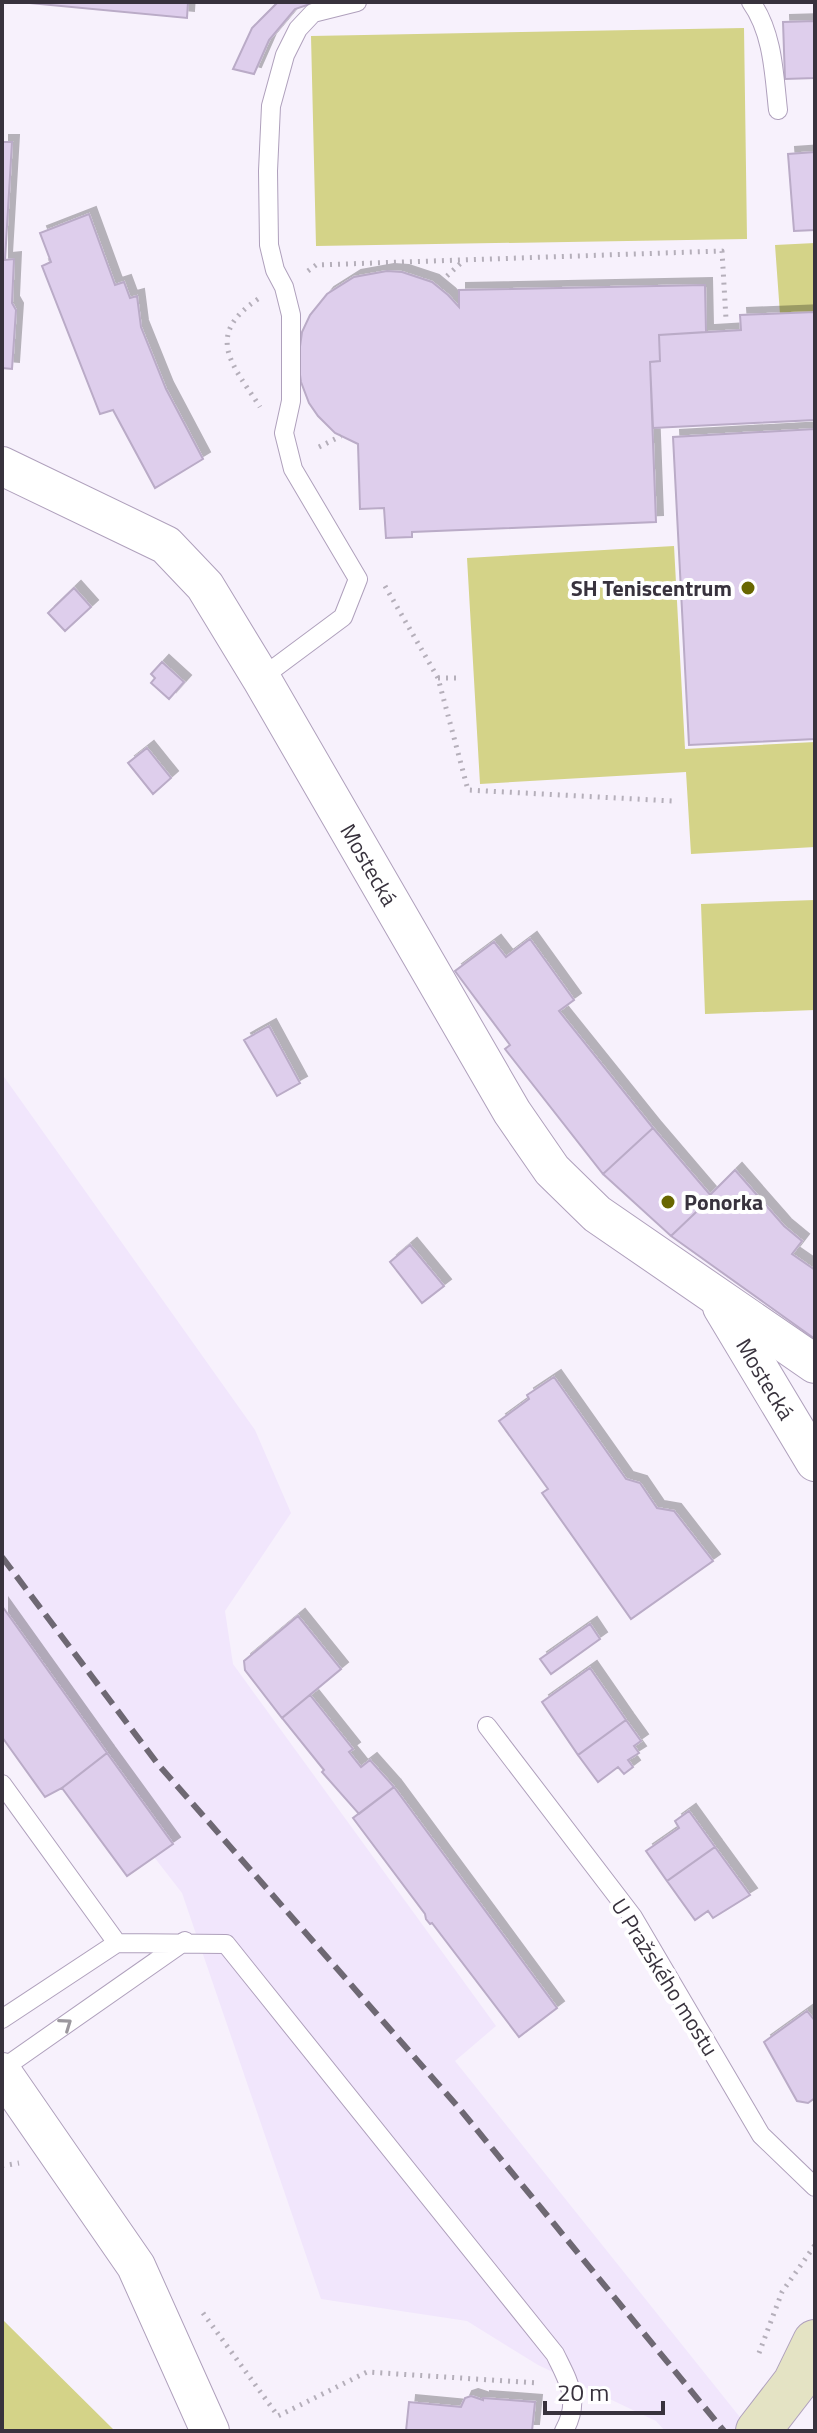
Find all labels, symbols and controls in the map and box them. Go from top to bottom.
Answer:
place label: SH Teniscentrum [571,571,732,605]
marker: SH Teniscentrum [739,579,757,597]
street label: Mostecká [332,817,406,912]
place label: Ponorka [684,1185,763,1219]
marker: Ponorka [659,1193,677,1211]
street label: Mostecká [727,1332,803,1426]
street label: U Pražského mostu [603,1892,727,2062]
one-way arrow [58,2019,72,2034]
scale bar [545,2365,663,2415]
text: 20 m [557,2374,609,2410]

